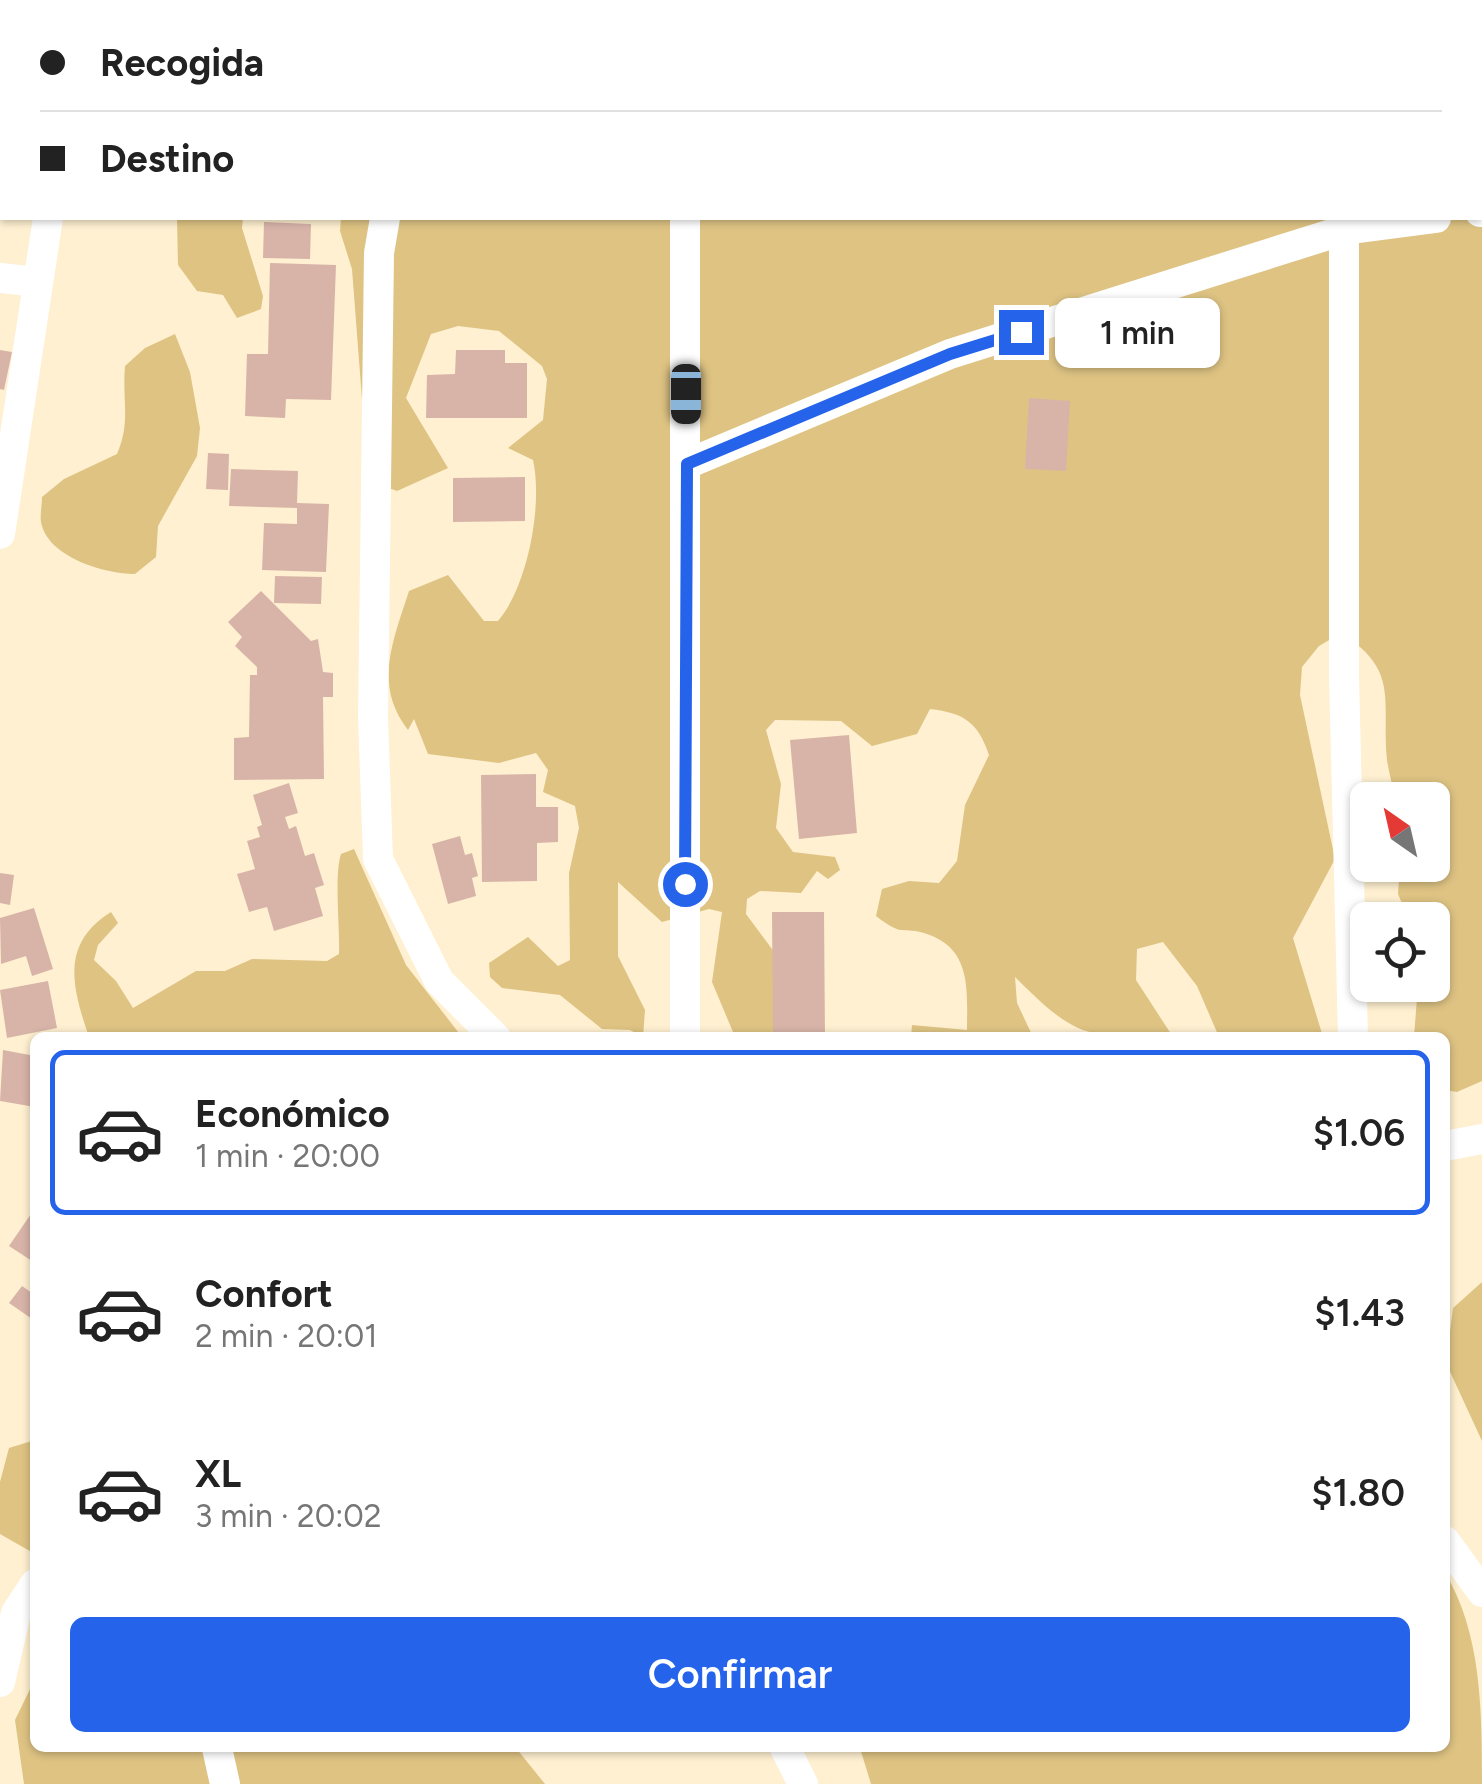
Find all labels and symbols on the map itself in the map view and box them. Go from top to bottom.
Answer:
callout: 1 min [1056,297,1221,367]
route end [999,310,1044,355]
car [671,364,701,424]
north arrow [1350,782,1450,882]
route start [663,862,708,907]

